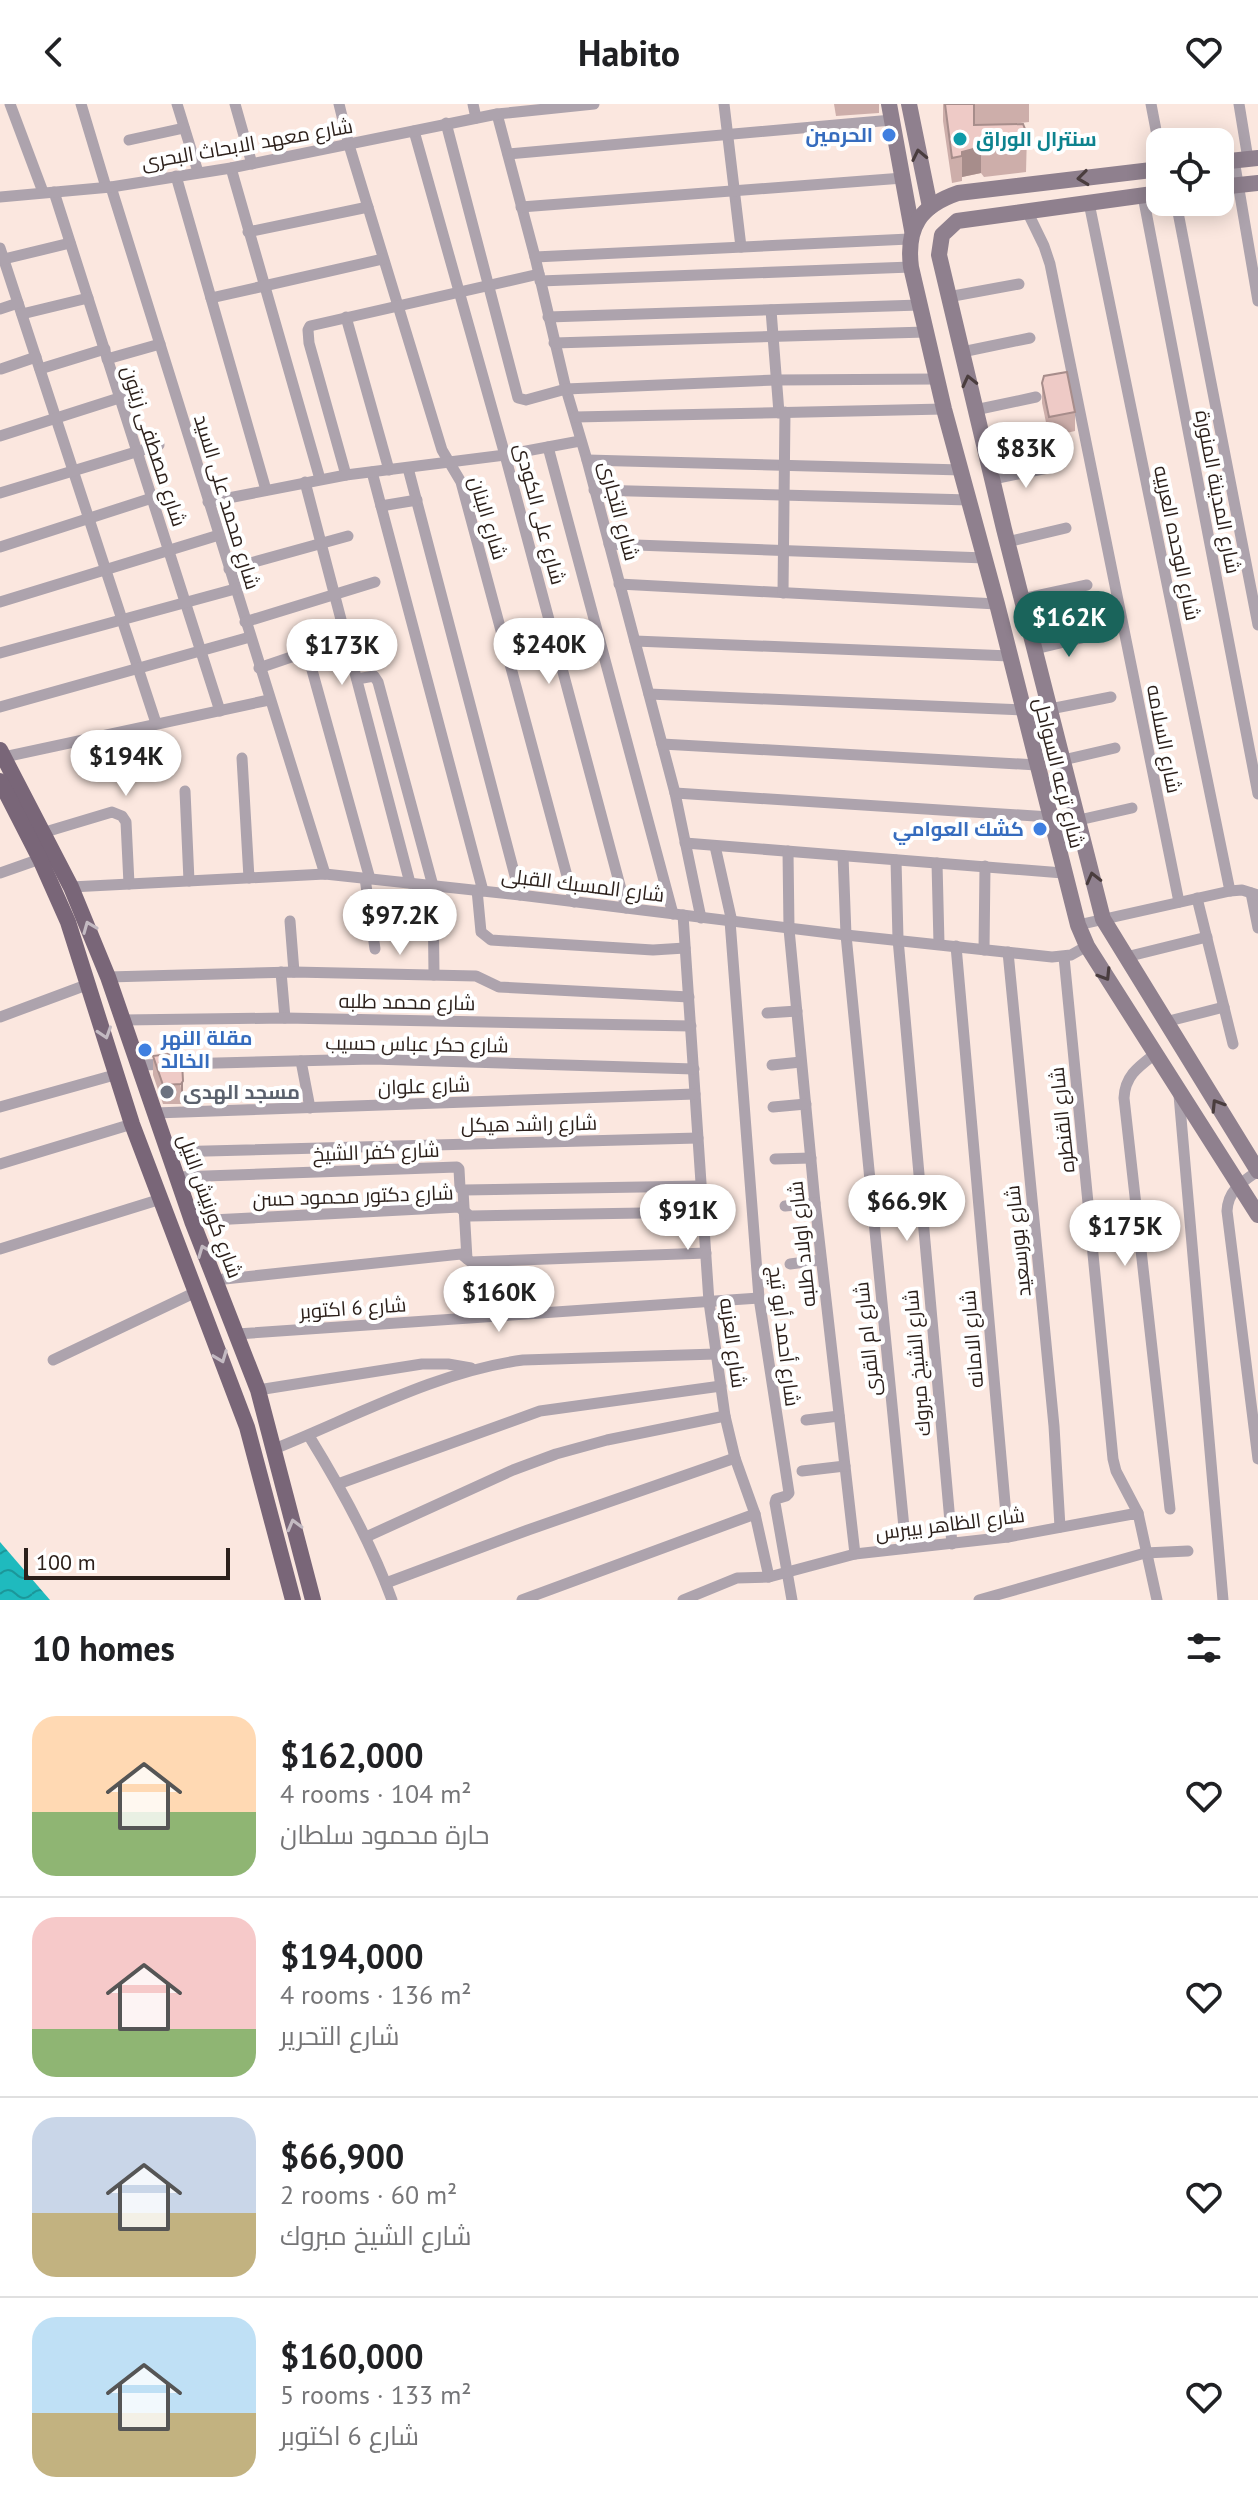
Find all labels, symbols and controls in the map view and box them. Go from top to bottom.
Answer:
text: Habito [578,29,680,76]
icon: back [32,30,76,74]
icon: heart [1182,30,1226,74]
street label: شارع معهد الابحاث البحرى [139,113,355,176]
place label: الحرمين [806,122,873,148]
marker: الحرمين [880,126,898,144]
place label: سنترال الوراق [976,126,1097,152]
map controls [1146,128,1234,216]
button: locate [1146,128,1234,216]
marker: سنترال الوراق [951,130,969,148]
one-way arrow [911,149,928,163]
one-way arrow [1076,169,1089,186]
street label: شارع مصطفى زيتون [115,362,192,530]
one-way arrow [961,375,978,388]
street label: شارع المدينة المنورة [1188,408,1247,576]
street label: شارع محمد على السيد [187,411,266,593]
pin: $83K [979,422,1073,490]
text: $83K [996,431,1056,464]
street label: شارع على الكودى [508,440,571,588]
street label: شارع التجارى [592,458,645,564]
street label: شارع الوحده العربيه [1147,463,1206,623]
street label: شارع البنان [462,473,513,563]
pin: $162K [1013,591,1125,659]
text: $162K [1031,600,1107,633]
pin: $240K [493,618,605,686]
pin: $173K [286,619,398,687]
text: $240K [511,627,587,660]
text: $173K [304,628,380,661]
street label: شارع السلامه [1140,683,1187,796]
street label: شارع ترعه السواحل [1027,695,1090,851]
pin: $194K [70,730,182,798]
text: $194K [88,739,164,772]
place label: كشك العوامي [893,816,1024,845]
marker: كشك العوامي [1031,820,1049,838]
street label: شارع المسبك القبلى [500,862,666,909]
one-way arrow [1086,871,1103,885]
pin: $97.2K [335,889,465,957]
text: $97.2K [361,898,439,931]
one-way arrow [82,921,98,935]
one-way arrow [1096,966,1111,981]
street label: شارع محمد طلبه [338,988,476,1017]
place label: مقلة النهر الخالد [160,1025,252,1074]
one-way arrow [96,1026,112,1039]
street label: شارع حكر عباس حسيب [325,1029,509,1060]
marker: مقلة النهر الخالد [136,1041,154,1059]
street label: شارع القنطره [1044,1066,1081,1174]
street label: شارع علوان [377,1071,471,1102]
place label: مسجد الهدى [183,1079,300,1105]
marker: مسجد الهدى [158,1083,176,1101]
one-way arrow [1211,1099,1226,1113]
street label: شارع راشد هيكل [461,1110,597,1139]
street label: شارع كورنيش النيل [171,1130,248,1282]
street label: شارع كفر الشيخ [312,1137,440,1168]
pin: $66.9K [842,1175,972,1243]
street label: شارع دكتور محمود حسن [252,1179,454,1214]
street label: شارع اولاد طلبه [782,1180,823,1308]
pin: $91K [641,1184,735,1252]
text: $66.9K [866,1184,948,1217]
street label: شارع بورسعيد [999,1184,1038,1298]
text: $91K [658,1193,718,1226]
pin: $175K [1069,1200,1181,1268]
text: $175K [1087,1209,1163,1242]
one-way arrow [197,1245,214,1259]
street label: شارع أحمد أبو تيج [761,1264,806,1408]
pin: $160K [443,1266,555,1334]
text: $160K [461,1275,537,1308]
street label: شارع ام القرى [848,1280,887,1397]
street label: شارع الشيخ مبروك [898,1288,937,1437]
street label: شارع الامانه [955,1289,990,1389]
street label: شارع 6 اكتوبر [298,1291,407,1326]
street label: شارع العزبه [713,1296,752,1390]
one-way arrow [211,1349,228,1363]
street label: شارع الظاهر بيبرس [874,1502,1026,1547]
one-way arrow [286,1518,303,1532]
scale bar [24,1544,230,1580]
text: 100 m [36,1548,96,1576]
text: 10 homes [32,1626,175,1670]
icon: filters [1182,1626,1226,1670]
text: $162,000 [280,1733,424,1777]
icon: home [96,1748,192,1844]
icon: heart [1182,1774,1226,1818]
text: 4 rooms · 104 m² [280,1777,472,1810]
text: حارة محمود سلطان [280,1818,489,1851]
text: $194,000 [280,1934,424,1978]
icon: home [96,1949,192,2045]
icon: heart [1182,1975,1226,2019]
text: 4 rooms · 136 m² [280,1978,472,2011]
text: شارع التحرير [280,2019,399,2052]
text: $66,900 [280,2134,404,2178]
icon: home [96,2149,192,2245]
icon: heart [1182,2175,1226,2219]
text: 2 rooms · 60 m² [280,2178,457,2211]
text: شارع الشيخ مبروك [280,2219,471,2252]
text: $160,000 [280,2334,424,2378]
icon: home [96,2349,192,2445]
icon: heart [1182,2375,1226,2419]
text: 5 rooms · 133 m² [280,2378,472,2411]
text: شارع 6 اكتوبر [280,2419,419,2452]

